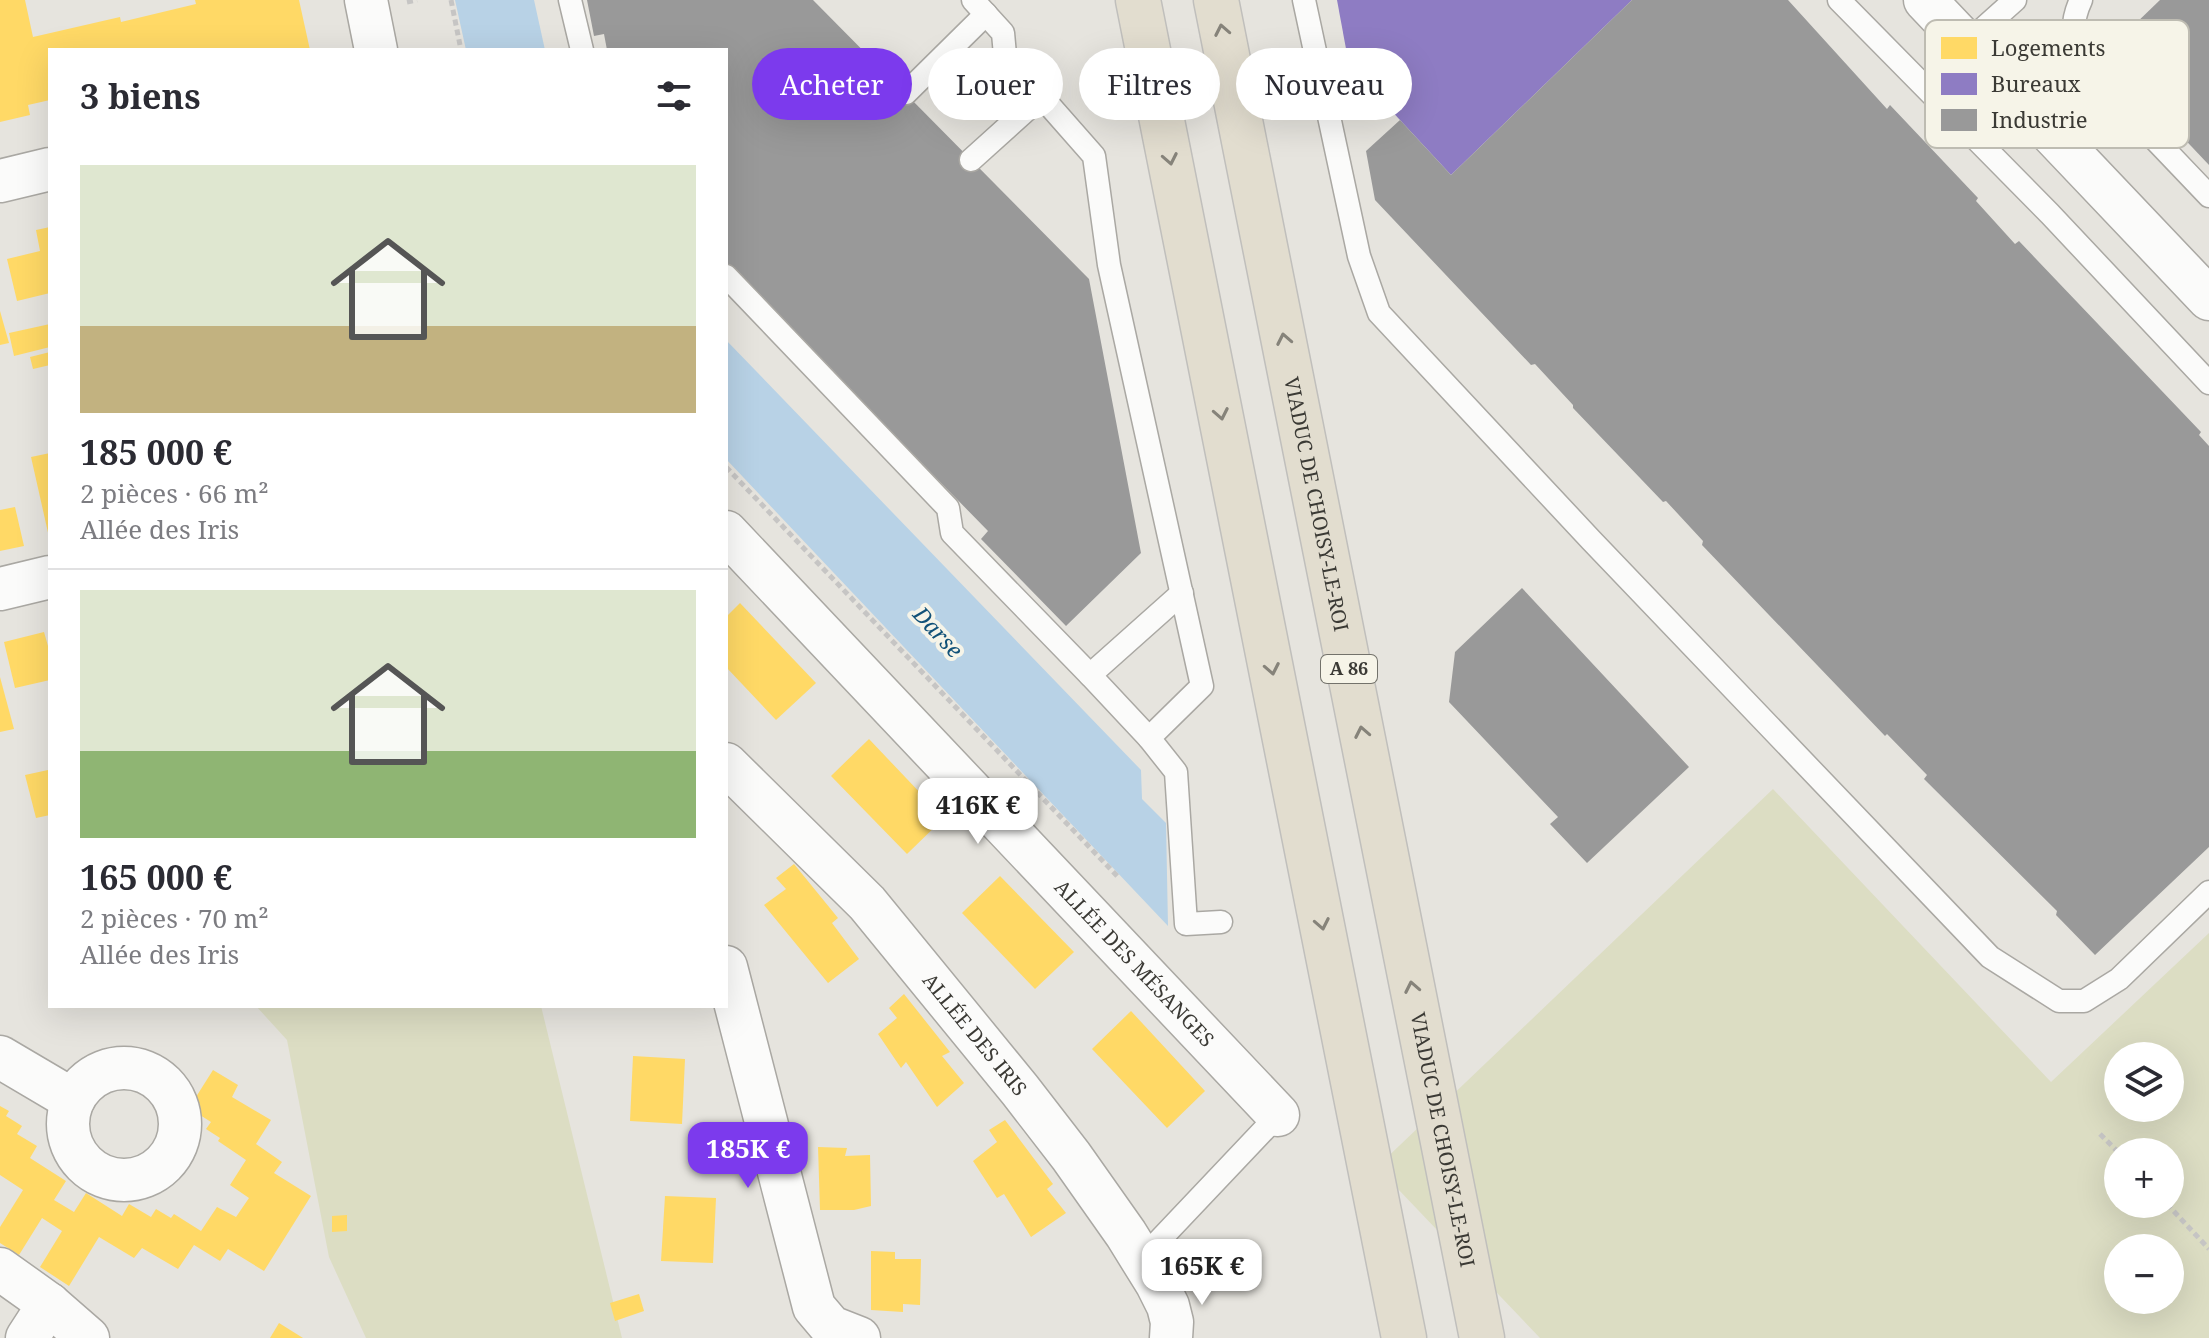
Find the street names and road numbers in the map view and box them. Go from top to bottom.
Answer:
street label: VIADUC DE CHOISY-LE-ROI [1278,374,1355,634]
road number: A 86 [1321,655,1377,683]
street label: ALLÉE DES MÉSANGES [1049,873,1221,1053]
street label: ALLÉE DES IRIS [917,967,1033,1101]
street label: VIADUC DE CHOISY-LE-ROI [1405,1010,1482,1269]

